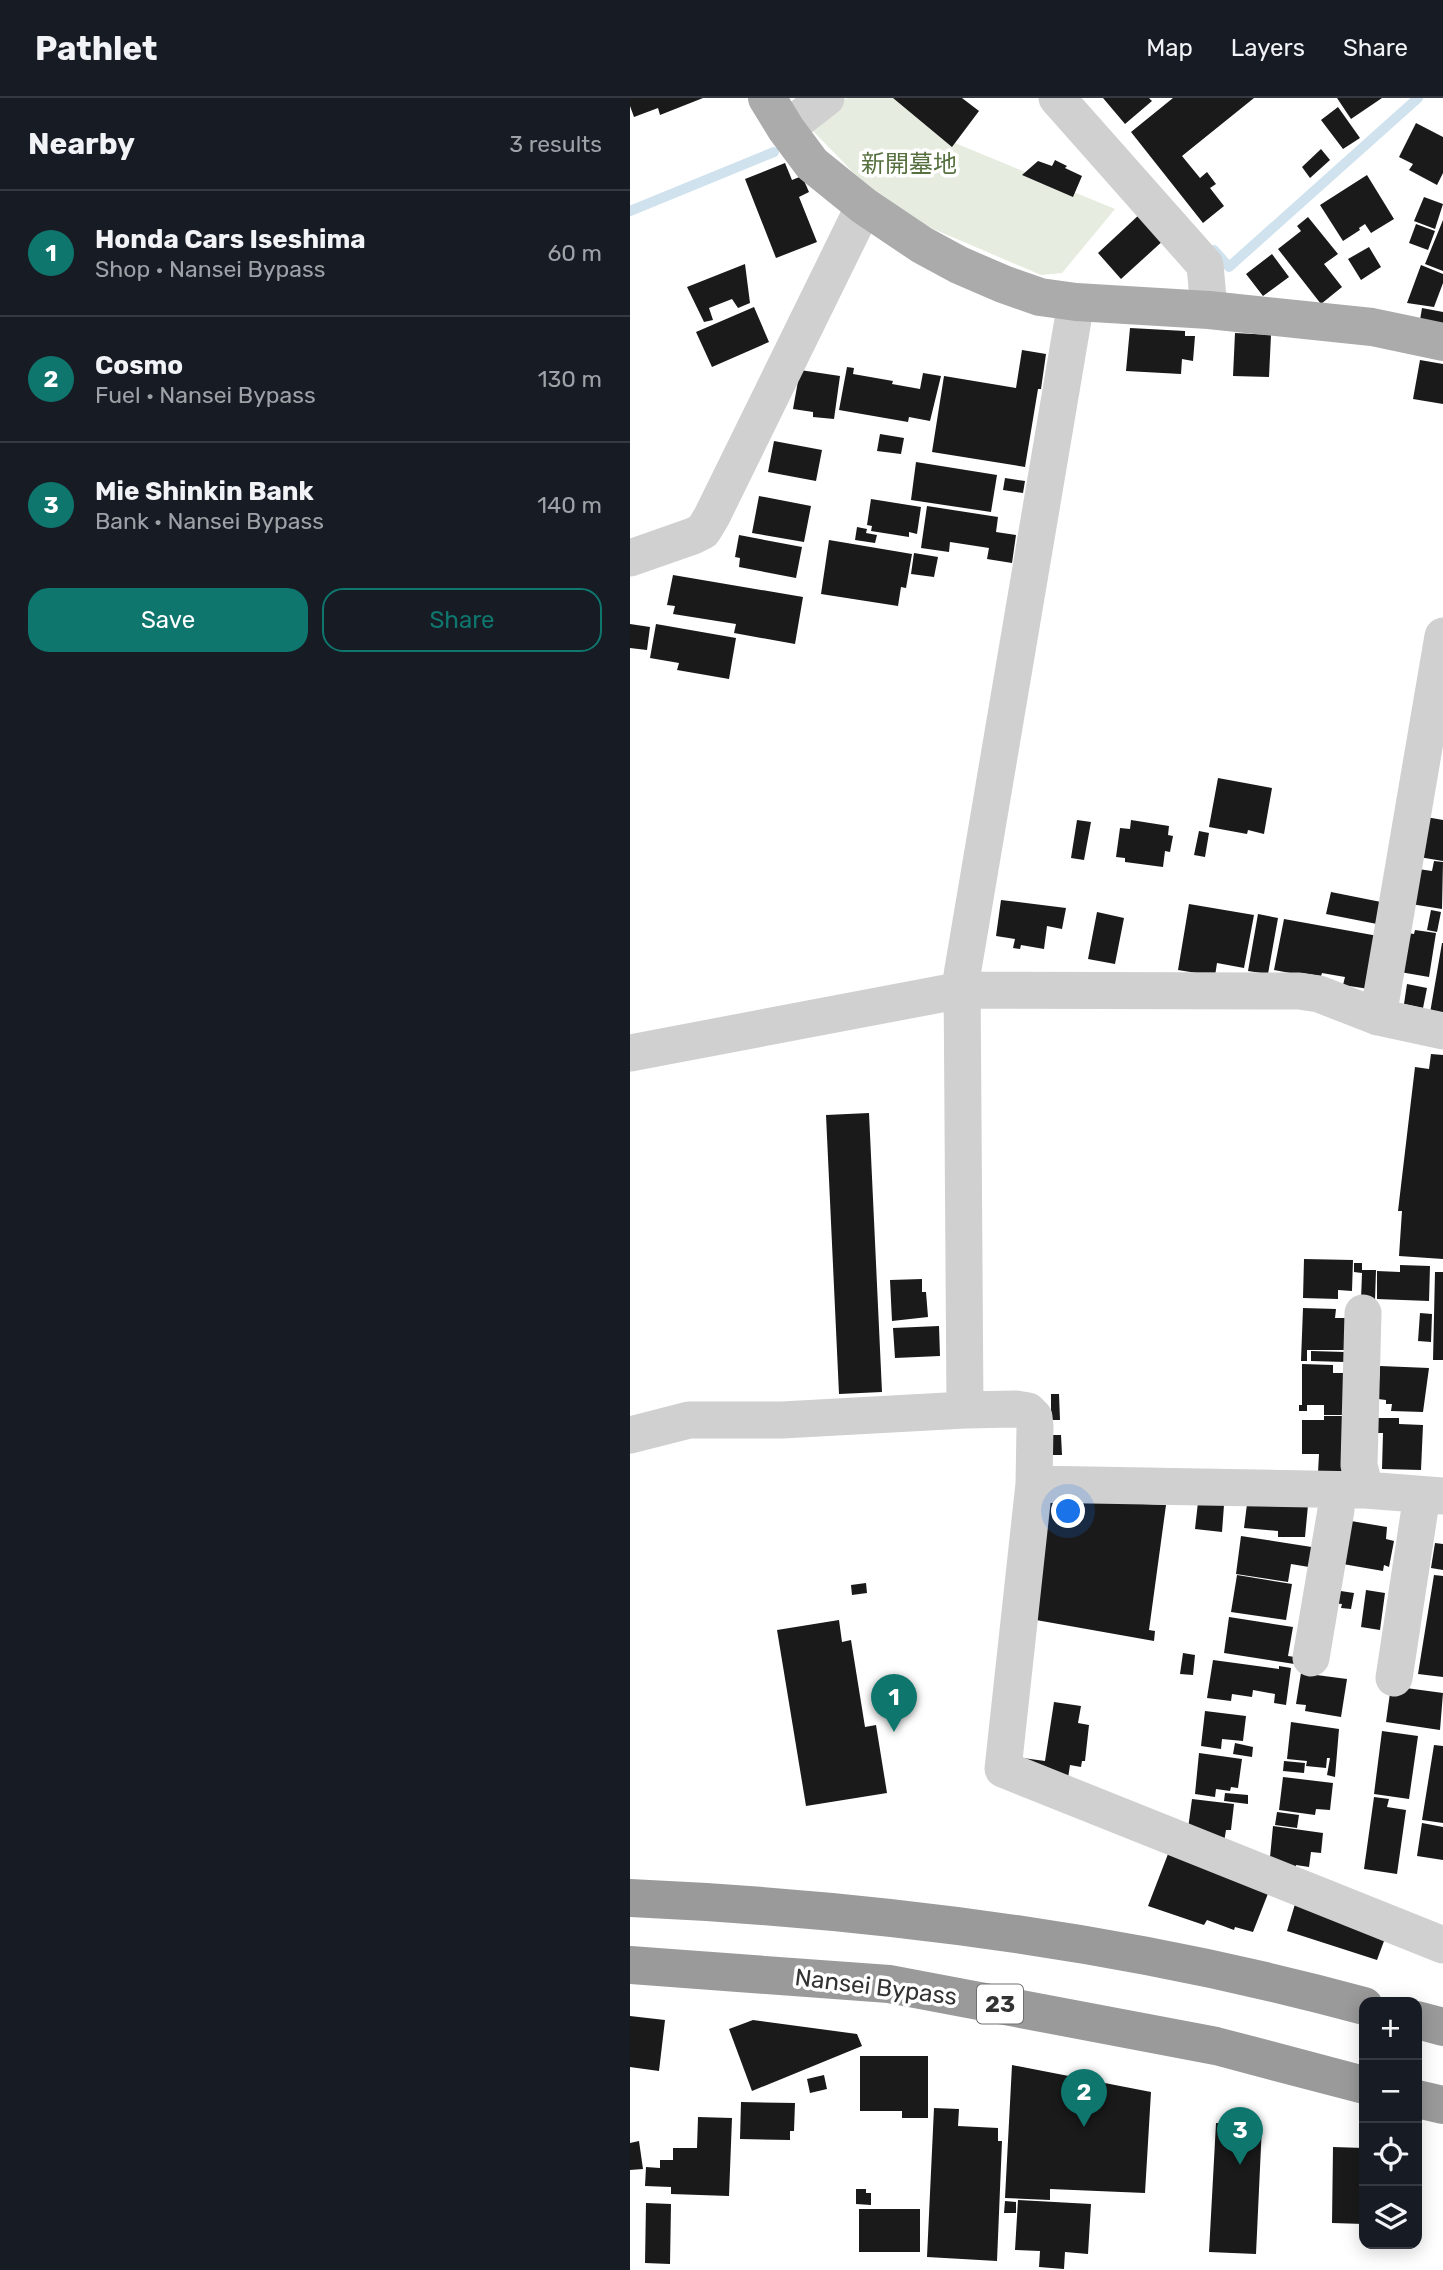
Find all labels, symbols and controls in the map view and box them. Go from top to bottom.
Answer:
text: Pathlet [35,29,158,68]
text: Map [1146,34,1193,62]
text: Layers [1231,34,1305,62]
text: Share [1343,34,1408,62]
text: Nearby [28,126,135,162]
text: 3 results [509,130,602,158]
park label: 新開墓地 [861,150,957,178]
text: Honda Cars Iseshima [95,224,366,255]
text: 1 [45,239,57,267]
text: 60 m [547,239,602,267]
text: Shop · Nansei Bypass [95,255,325,283]
text: Cosmo [95,350,183,381]
text: 2 [44,365,58,393]
text: 130 m [538,365,602,393]
text: Fuel · Nansei Bypass [95,381,316,409]
text: Mie Shinkin Bank [95,476,314,507]
text: 3 [43,491,59,519]
text: 140 m [537,491,602,519]
text: Bank · Nansei Bypass [95,507,324,535]
button: Save [28,588,308,652]
button: Share [322,588,602,652]
your location [1051,1494,1085,1528]
pin: 1 [871,1674,917,1732]
street label: Nansei Bypass [793,1963,959,2011]
road number: 23 [977,1984,1023,2024]
map controls [1359,1997,1422,2249]
button: + [1359,1997,1422,2060]
button: − [1359,2060,1422,2123]
pin: 2 [1061,2069,1107,2127]
pin: 3 [1217,2107,1263,2165]
button: locate [1359,2123,1422,2186]
button: layers [1359,2186,1422,2249]

